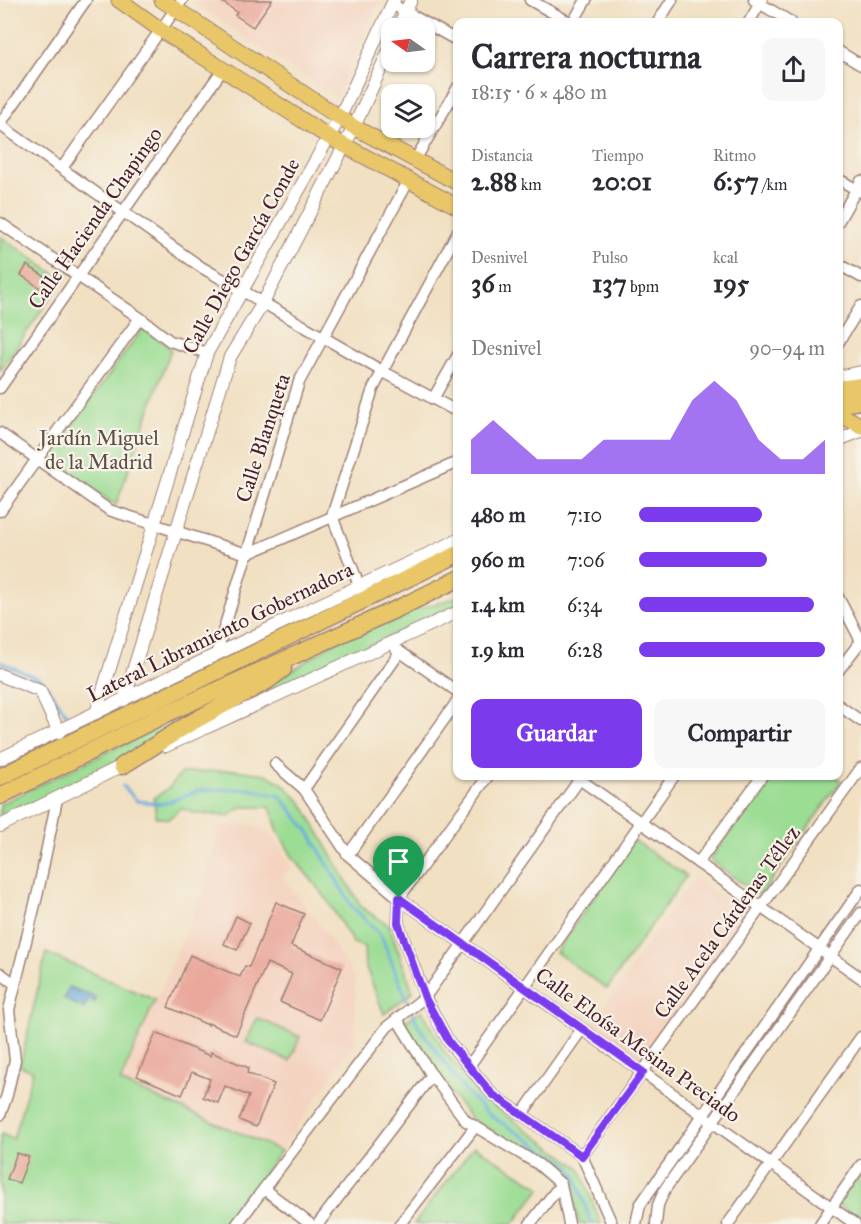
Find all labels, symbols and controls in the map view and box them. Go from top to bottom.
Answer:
north arrow [381,18,435,72]
map controls [381,18,435,138]
text: Carrera nocturna [471,37,701,77]
button: share [762,38,825,101]
text: 18:15 · 6 × 480 m [471,80,607,104]
button: layers [381,84,435,138]
street label: Calle Hacienda Chapingo [22,122,168,314]
text: Distancia [471,146,533,165]
text: Tiempo [592,146,644,165]
text: Ritmo [713,146,756,165]
street label: Calle Diego García Conde [176,153,306,358]
text: 2.88 [471,165,517,197]
text: 20:01 [592,165,652,197]
text: 6:57 [713,165,759,197]
text: km [517,175,542,194]
text: /km [759,175,787,194]
text: Desnivel [471,248,527,267]
text: Pulso [592,248,628,267]
text: kcal [713,248,738,267]
text: 36 [471,267,495,299]
text: 137 [592,267,627,299]
text: 195 [713,267,749,299]
text: m [495,277,512,296]
text: bpm [627,277,659,296]
text: Desnivel [471,336,542,360]
text: 90–94 m [749,336,825,360]
street label: Calle Blanqueta [230,370,296,506]
park label: Jardín Miguel de la Madrid [37,425,159,475]
text: 480 m [471,503,526,527]
text: 7:10 [567,503,602,527]
text: 960 m [471,548,525,572]
text: 7:06 [567,548,605,572]
street label: Lateral Libramiento Gobernadora [83,556,357,708]
text: 1.4 km [471,593,525,617]
text: 6:34 [567,593,601,617]
text: 1.9 km [471,638,524,662]
text: 6:28 [567,638,603,662]
button: Guardar [471,699,642,768]
button: Compartir [654,699,825,768]
street label: Calle Acela Cárdenas Téllez [648,820,806,1024]
pin [373,836,424,898]
icon: arrive [382,845,415,878]
street label: Calle Eloísa Mesina Preciado [530,962,746,1128]

